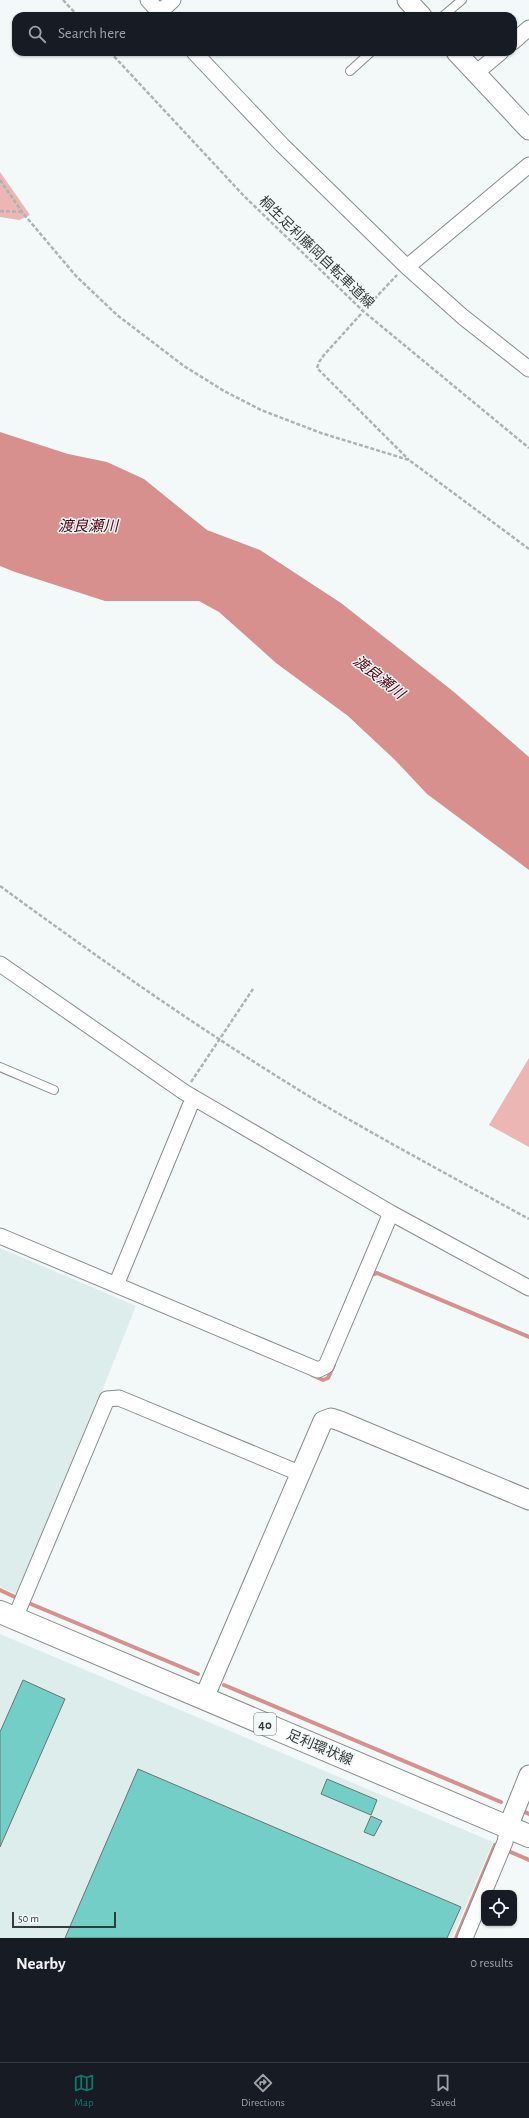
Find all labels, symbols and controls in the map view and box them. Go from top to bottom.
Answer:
search box [12,12,517,56]
icon: search [26,23,48,45]
text: Search here [58,26,126,41]
street label: 桐生足利藤岡自転車道線 [256,193,377,311]
water label: 渡良瀬川 [58,518,120,534]
water label: 渡良瀬川 [350,652,409,703]
road number: 40 [254,1713,276,1735]
street label: 足利環状線 [285,1726,355,1768]
map controls [481,1890,517,1926]
button: locate [481,1890,517,1926]
scale bar [12,1910,116,1929]
text: 50 m [18,1913,39,1924]
text: Nearby [16,1955,66,1972]
text: 0 results [470,1957,513,1970]
tab: Map [73,2072,95,2109]
tab: Directions [241,2072,285,2109]
tab: Saved [431,2072,456,2109]

